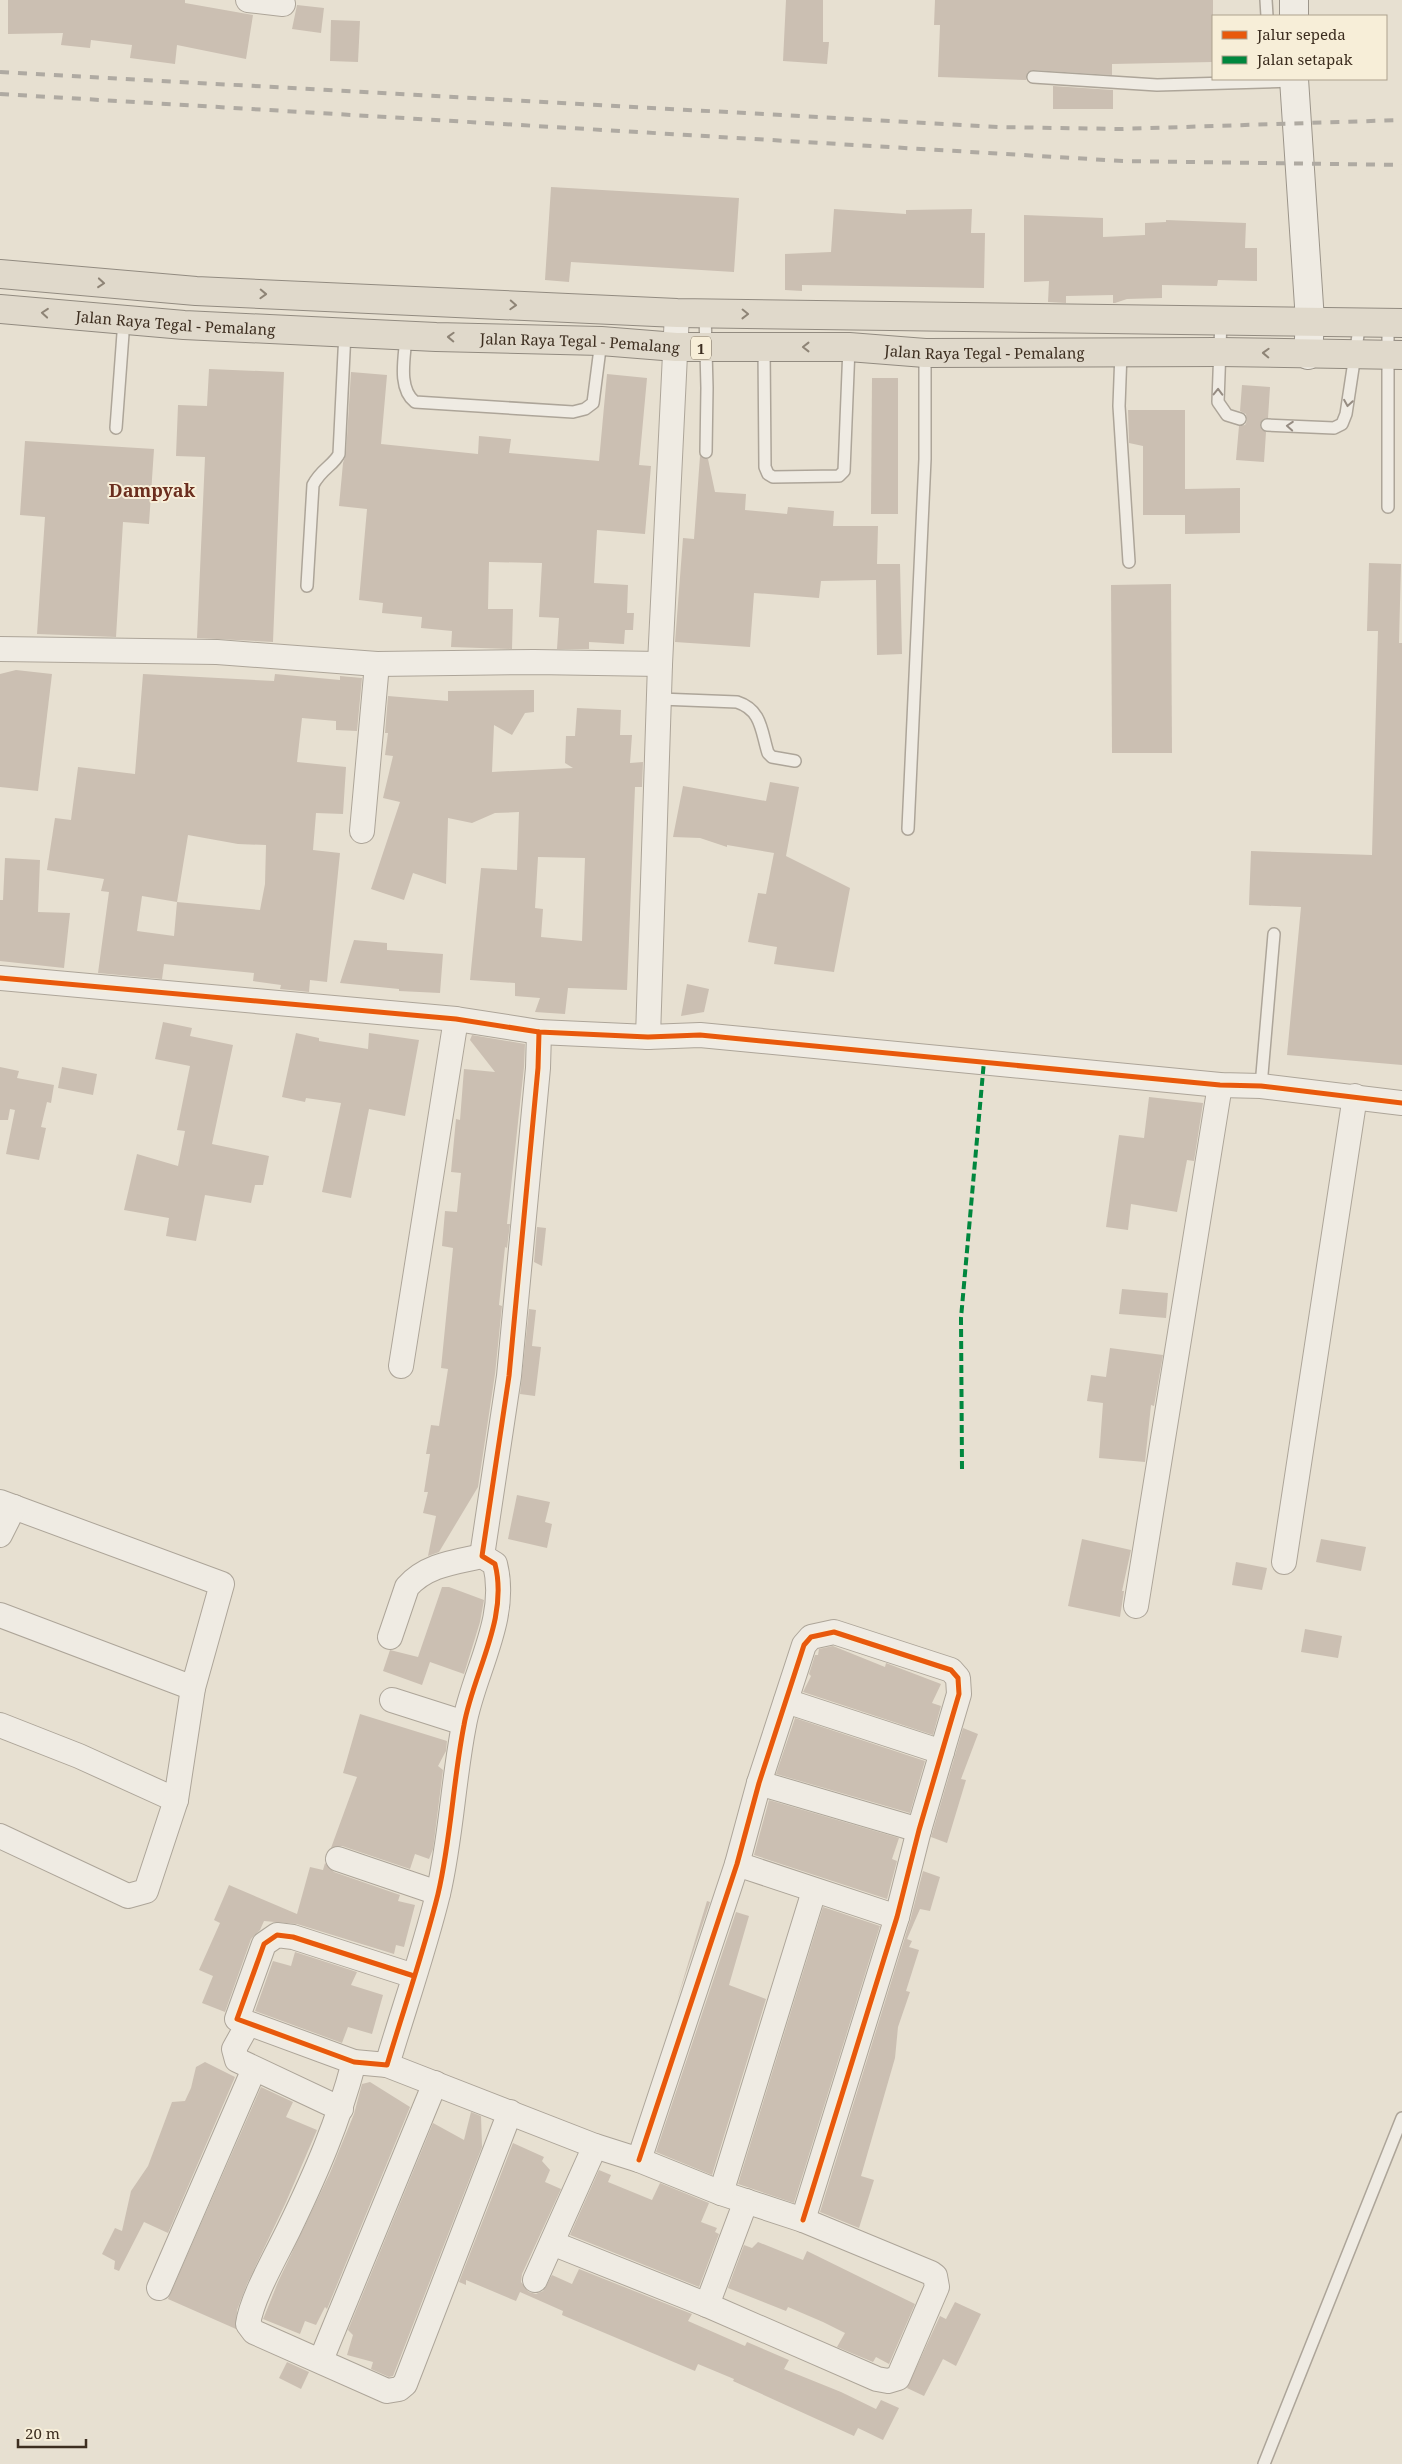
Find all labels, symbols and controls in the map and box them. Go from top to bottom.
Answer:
legend [1212,15,1387,80]
text: Jalur sepeda [1256,24,1346,44]
text: Jalan setapak [1256,49,1353,69]
one-way arrow [97,277,105,288]
one-way arrow [259,289,267,300]
one-way arrow [509,300,517,311]
street label: Jalan Raya Tegal - Pemalang [74,306,276,339]
one-way arrow [40,308,48,319]
one-way arrow [742,309,749,319]
street label: Jalan Raya Tegal - Pemalang [479,328,681,357]
one-way arrow [447,332,455,343]
road number: 1 [691,336,711,359]
street label: Jalan Raya Tegal - Pemalang [883,340,1085,363]
one-way arrow [802,342,810,352]
one-way arrow [1262,348,1270,359]
one-way arrow [1213,388,1223,396]
one-way arrow [1343,399,1353,407]
one-way arrow [1285,421,1293,432]
district label: Dampyak [109,478,196,502]
scale bar [18,2416,85,2448]
text: 20 m [25,2423,60,2443]

